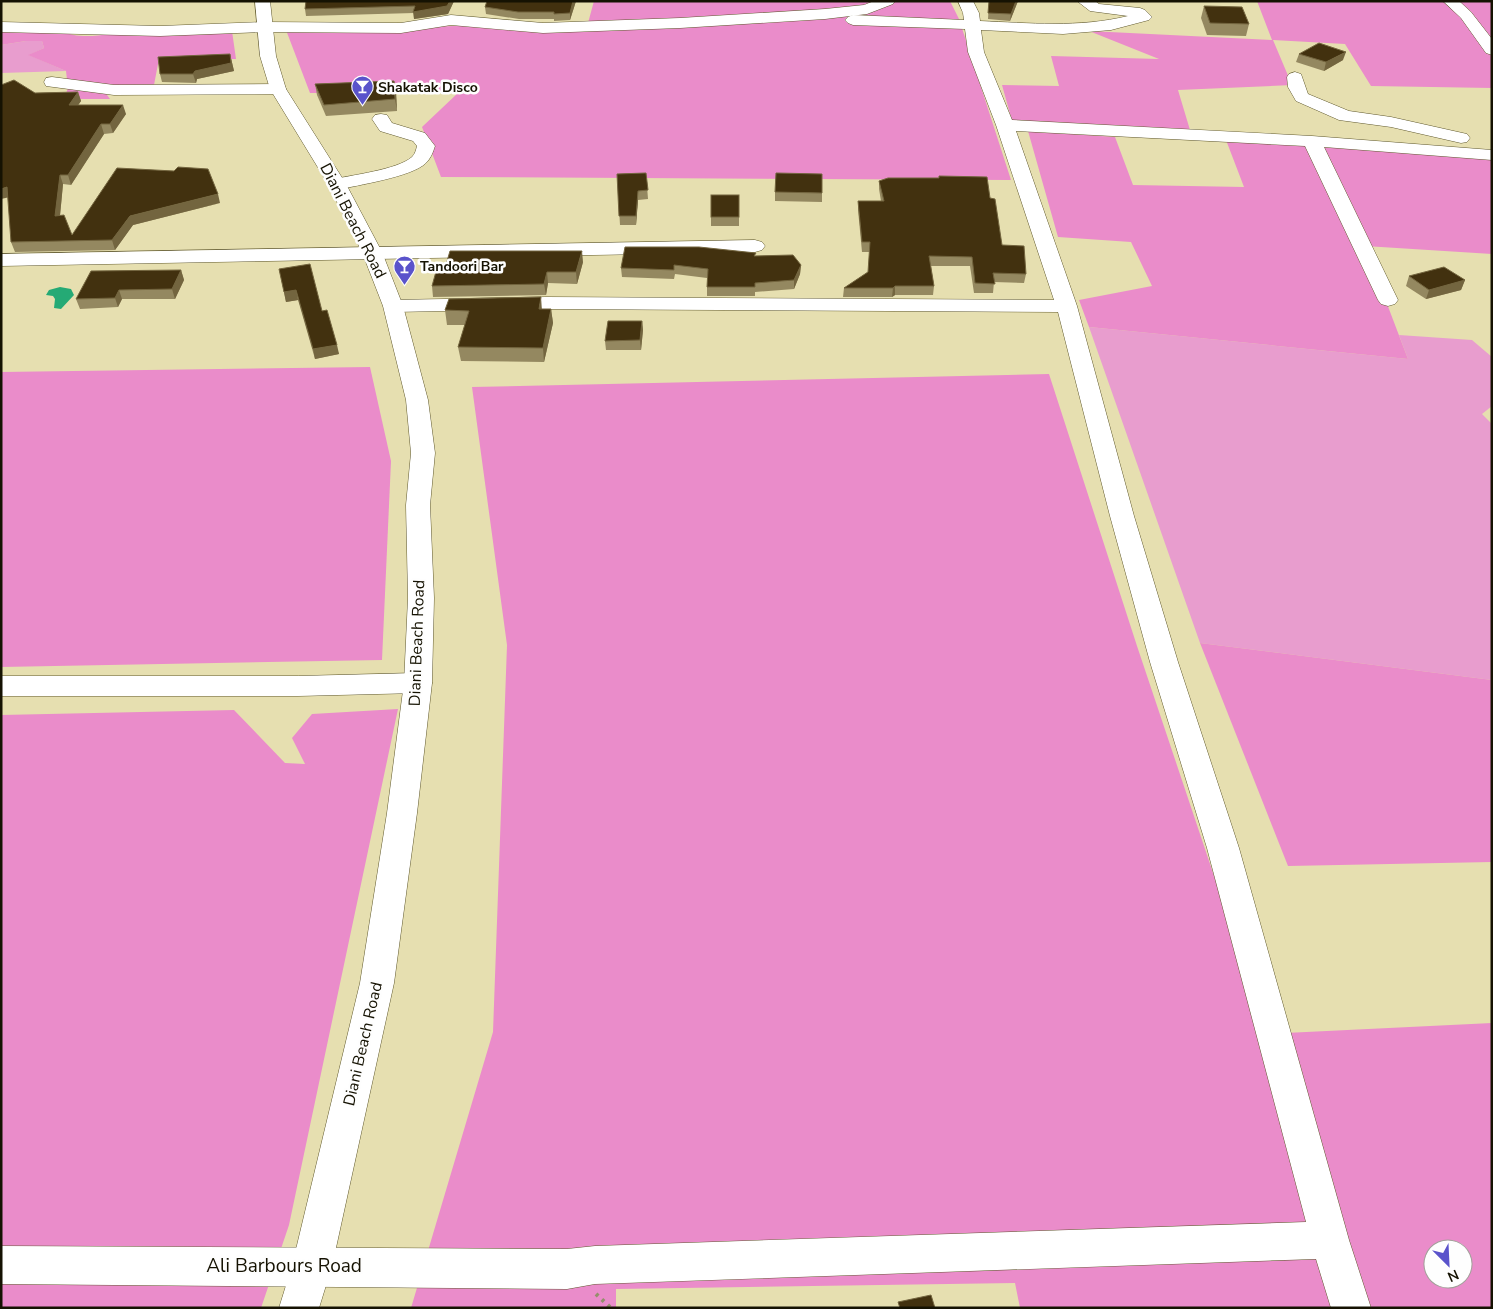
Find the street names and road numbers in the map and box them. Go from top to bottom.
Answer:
street label: Diani Beach Road [314,160,392,282]
street label: Diani Beach Road [404,579,430,707]
street label: Diani Beach Road [338,980,388,1108]
street label: Ali Barbours Road [206,1253,362,1279]

